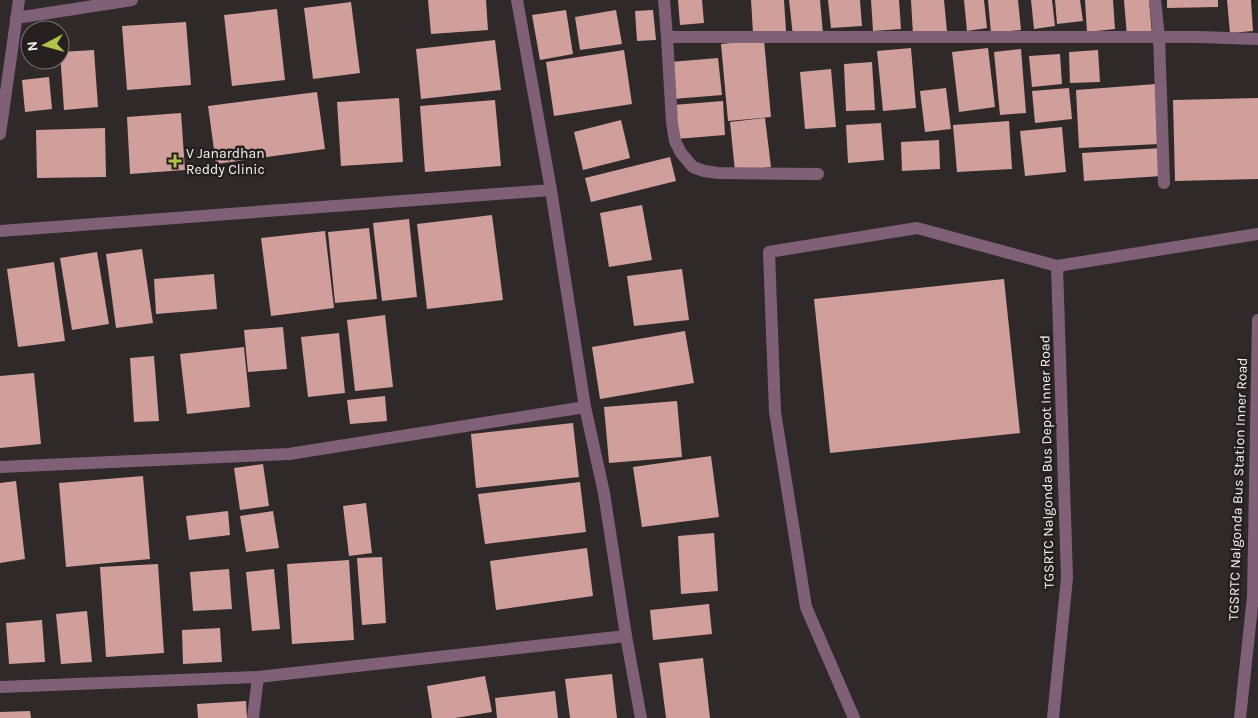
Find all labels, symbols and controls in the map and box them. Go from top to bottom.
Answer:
north arrow [20,20,70,70]
text: N [24,40,42,52]
place label: V Janardhan Reddy Clinic [186,145,265,178]
marker: V Janardhan Reddy Clinic [168,154,182,168]
street label: TGSRTC Nalgonda Bus Depot Inner Road [1036,335,1058,589]
street label: TGSRTC Nalgonda Bus Station Inner Road [1225,357,1251,621]

